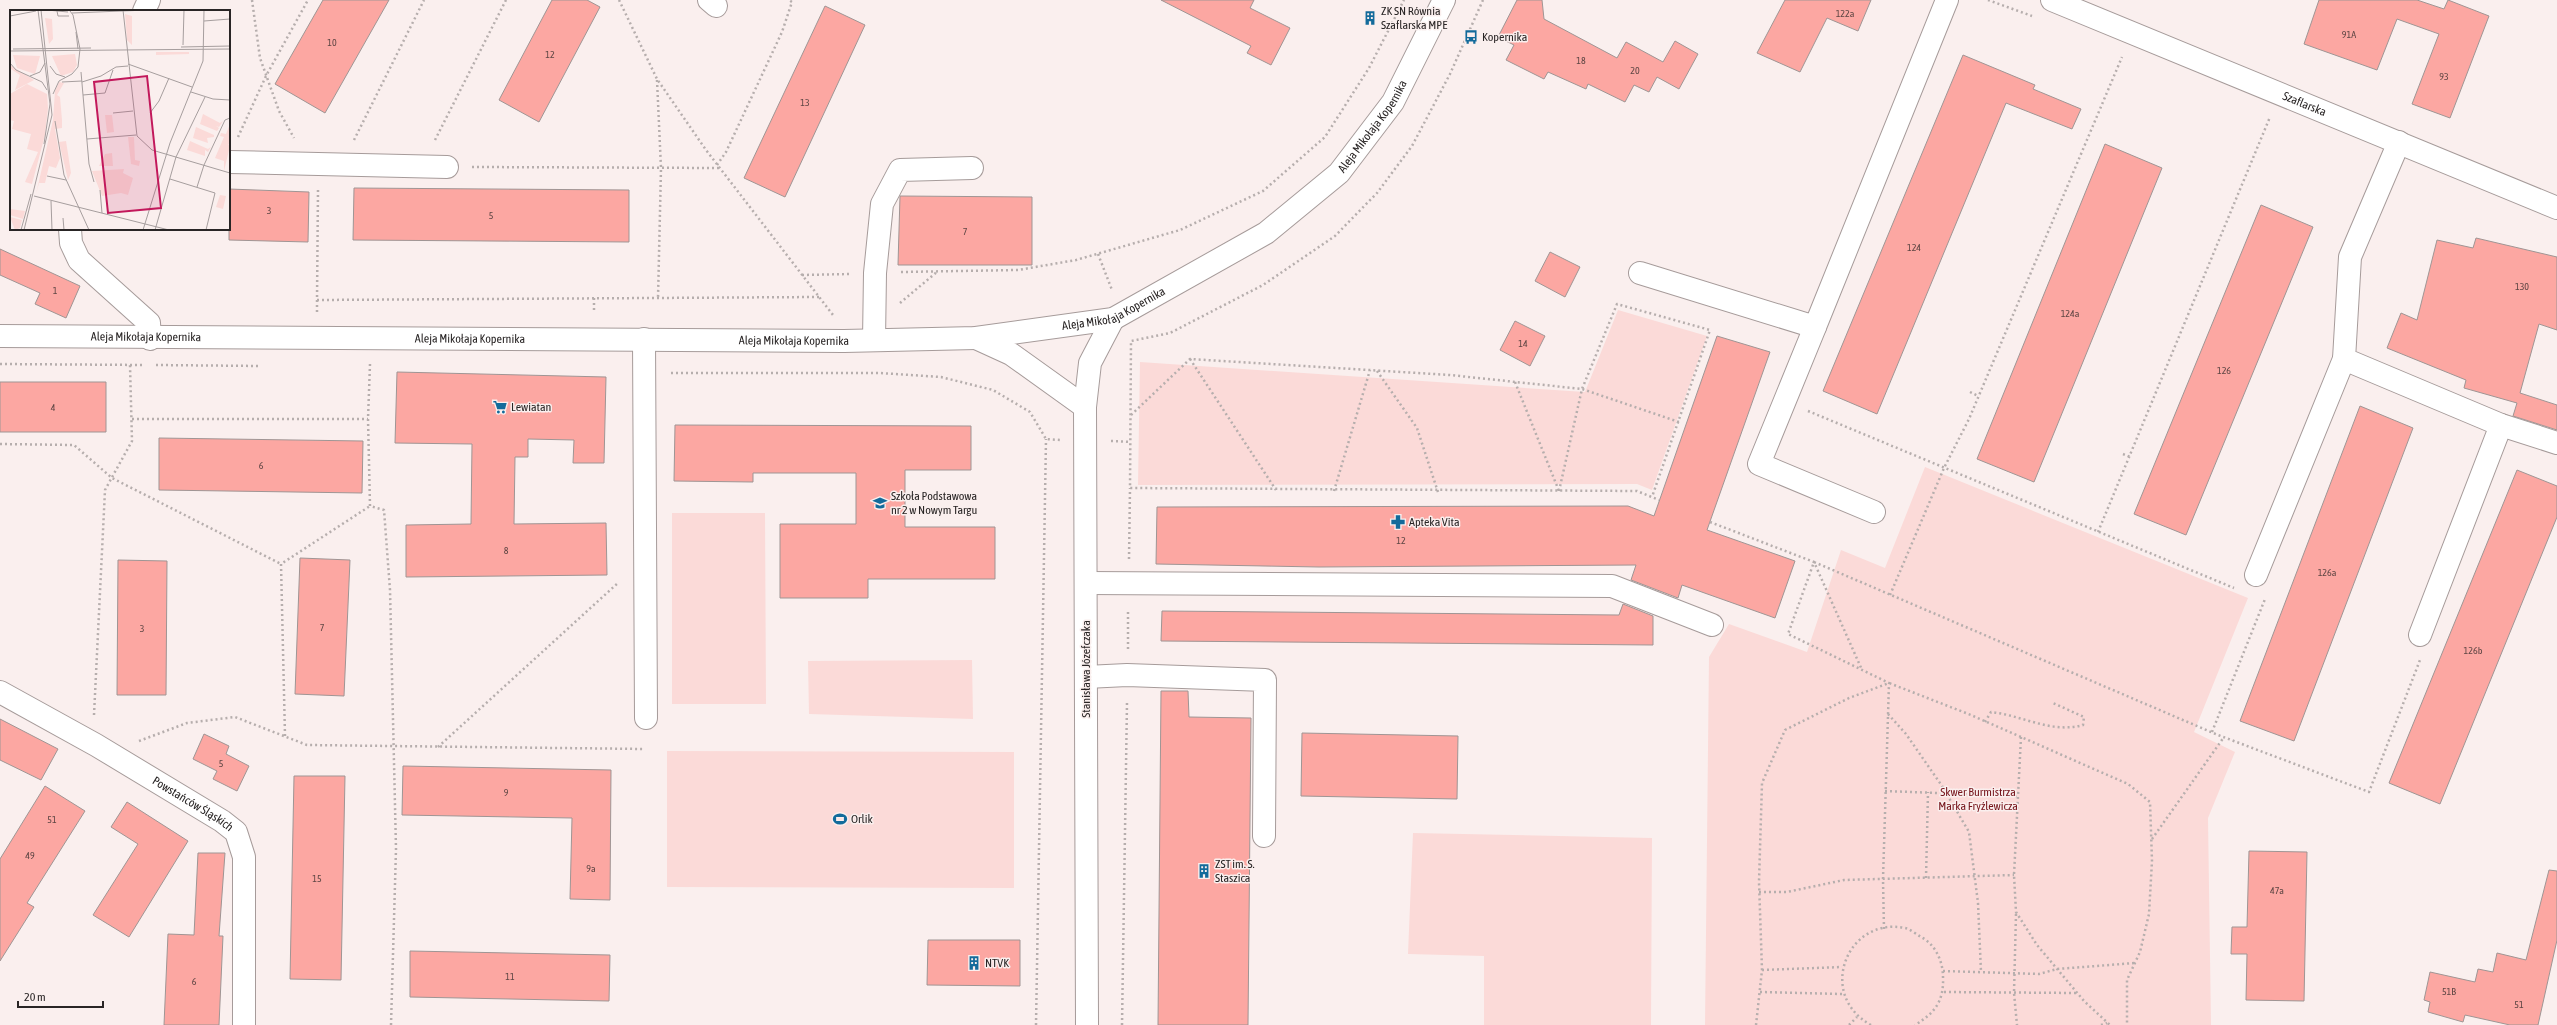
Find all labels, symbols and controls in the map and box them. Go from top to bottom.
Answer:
place label: ZK SN Równia Szaflarska MPE [1381,4,1447,32]
house number: 122a [1836,8,1855,19]
inset map [10,10,230,230]
building icon: ZK SN Równia Szaflarska MPE [1362,10,1378,26]
bus stop icon: Kopernika [1463,29,1479,45]
house number: 91A [2342,29,2356,40]
place label: Kopernika [1482,30,1527,44]
house number: 10 [327,37,337,48]
house number: 12 [545,49,555,60]
house number: 18 [1576,55,1586,66]
house number: 20 [1630,65,1640,76]
house number: 93 [2439,71,2449,82]
street label: Aleja Mikołaja Kopernika [1335,78,1410,175]
street label: Szaflarska [2281,89,2328,119]
house number: 13 [800,97,810,108]
house number: 3 [267,205,272,216]
house number: 5 [489,210,494,221]
house number: 7 [963,226,968,237]
house number: 124 [1907,242,1921,253]
house number: 130 [2515,281,2529,292]
street label: Aleja Mikołaja Kopernika [1061,284,1168,333]
house number: 1 [53,285,58,296]
house number: 124a [2061,308,2080,319]
street label: Aleja Mikołaja Kopernika [91,330,201,344]
street label: Aleja Mikołaja Kopernika [415,331,525,346]
street label: Aleja Mikołaja Kopernika [739,333,849,348]
house number: 14 [1518,338,1528,349]
house number: 126 [2217,365,2231,376]
supermarket icon: Lewiatan [492,399,508,415]
place label: Lewiatan [511,400,551,414]
house number: 4 [51,402,56,413]
house number: 6 [259,460,264,471]
place label: Szkoła Podstawowa nr 2 w Nowym Targu [891,489,977,517]
school or university icon: Szkoła Podstawowa nr 2 w Nowym Targu [872,495,888,511]
pharmacy icon: Apteka Vita [1390,514,1406,530]
place label: Apteka Vita [1409,515,1460,529]
house number: 12 [1396,535,1406,546]
house number: 8 [504,545,509,556]
house number: 126a [2318,567,2337,578]
street label: Stanisława Józefczaka [1079,620,1093,718]
house number: 7 [320,622,325,633]
house number: 3 [140,623,145,634]
house number: 126b [2464,645,2483,656]
house number: 5 [219,758,224,769]
street label: Powstańców Śląskich [150,774,236,834]
park label: Skwer Burmistrza Marka Fryźlewicza [1938,785,2018,813]
house number: 9 [504,787,509,798]
sports icon: Orlik [832,811,848,827]
place label: Orlik [851,812,873,826]
house number: 51 [47,814,57,825]
house number: 49 [25,850,35,861]
place label: ZST im. S. Staszica [1215,857,1255,885]
house number: 9a [586,863,596,874]
building icon: ZST im. S. Staszica [1196,863,1212,879]
house number: 15 [312,873,322,884]
house number: 47a [2270,885,2284,896]
building icon: NTVK [966,955,982,971]
place label: NTVK [985,956,1009,970]
house number: 11 [505,971,515,982]
house number: 6 [192,976,197,987]
scale bar [18,983,103,1009]
house number: 51B [2442,986,2456,997]
text: 20 m [24,990,46,1004]
house number: 51 [2514,999,2524,1010]

